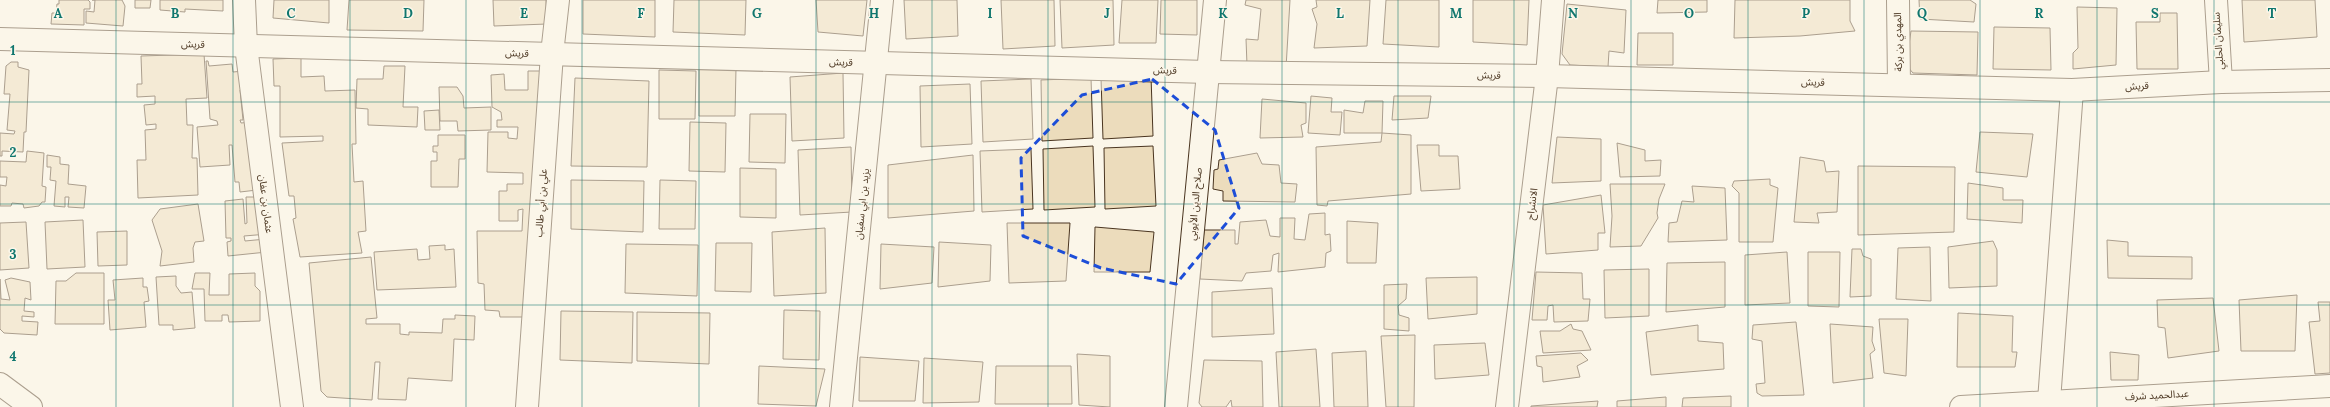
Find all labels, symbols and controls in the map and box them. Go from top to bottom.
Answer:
text: A [54,5,63,22]
text: B [171,5,180,22]
text: C [287,5,296,22]
text: D [403,5,413,22]
text: E [520,5,528,22]
text: F [637,5,645,22]
text: G [752,5,762,22]
text: H [869,5,879,22]
text: I [987,5,993,22]
text: J [1104,5,1110,22]
text: K [1218,5,1228,22]
text: L [1336,5,1344,22]
text: M [1450,5,1463,22]
text: N [1568,5,1578,22]
text: O [1684,5,1694,22]
text: P [1802,5,1811,22]
text: Q [1917,5,1928,22]
text: R [2035,5,2044,22]
text: S [2151,5,2159,22]
text: T [2268,5,2277,22]
street label: سليمان الحلبي [2209,11,2228,70]
street label: المهدي بن بركة [1891,12,1906,72]
street label: قريش [181,37,206,51]
text: 1 [10,42,16,59]
street label: قريش [505,46,530,60]
street label: قريش [829,55,854,69]
street label: قريش [1153,63,1178,77]
street label: قريش [1477,68,1502,82]
street label: قريش [1801,75,1826,89]
street label: قريش [2125,79,2150,93]
text: 2 [10,144,17,161]
street label: صلاح الدين الأيوبي [1185,167,1206,241]
street label: علي بن أبي طالب [532,168,551,238]
street label: يزيد بن ابي سفيان [852,168,874,240]
street label: عثمان بن عفان [256,174,276,234]
street label: الانشراح [1524,187,1541,221]
text: 3 [9,246,17,263]
text: 4 [9,348,17,365]
street label: عبدالحميد شرف [2125,387,2189,403]

